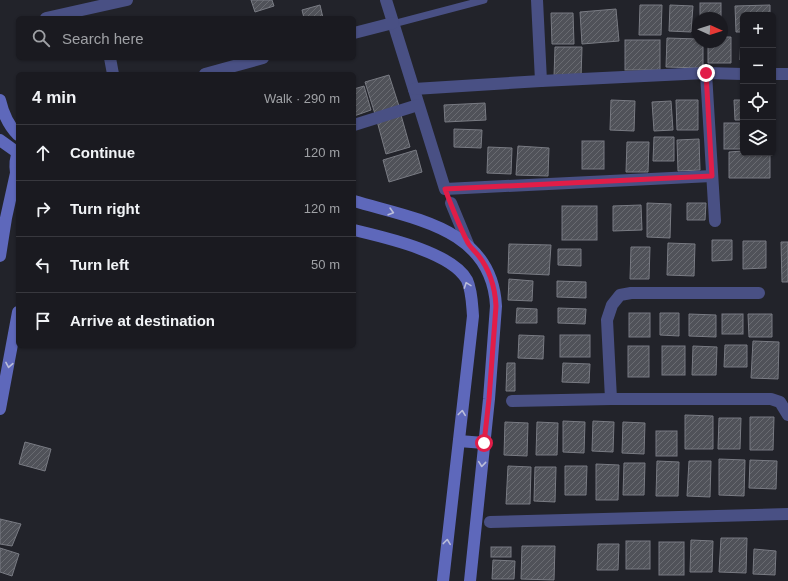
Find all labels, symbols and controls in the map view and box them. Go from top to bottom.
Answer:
north arrow [692,12,728,48]
map controls [740,12,776,156]
button: + [740,12,776,48]
search box [16,16,356,60]
icon: search [30,27,52,49]
text: Search here [62,30,144,47]
button: − [740,48,776,84]
route end [697,64,715,82]
button: locate [740,84,776,120]
text: 4 min [32,88,76,107]
text: Walk · 290 m [264,91,340,106]
button: layers [740,120,776,156]
icon: ahead [32,142,54,164]
text: Continue [70,144,135,161]
text: 120 m [304,145,340,160]
icon: right [32,198,54,220]
text: Turn right [70,200,140,217]
text: 120 m [304,201,340,216]
one-way arrow [388,207,395,216]
icon: left [32,254,54,276]
text: Turn left [70,256,129,273]
text: 50 m [311,257,340,272]
one-way arrow [464,281,472,288]
icon: arrive [32,310,54,332]
text: Arrive at destination [70,312,215,329]
one-way arrow [5,361,14,368]
one-way arrow [457,410,466,416]
route start [475,434,493,452]
one-way arrow [478,461,487,467]
one-way arrow [443,539,452,545]

